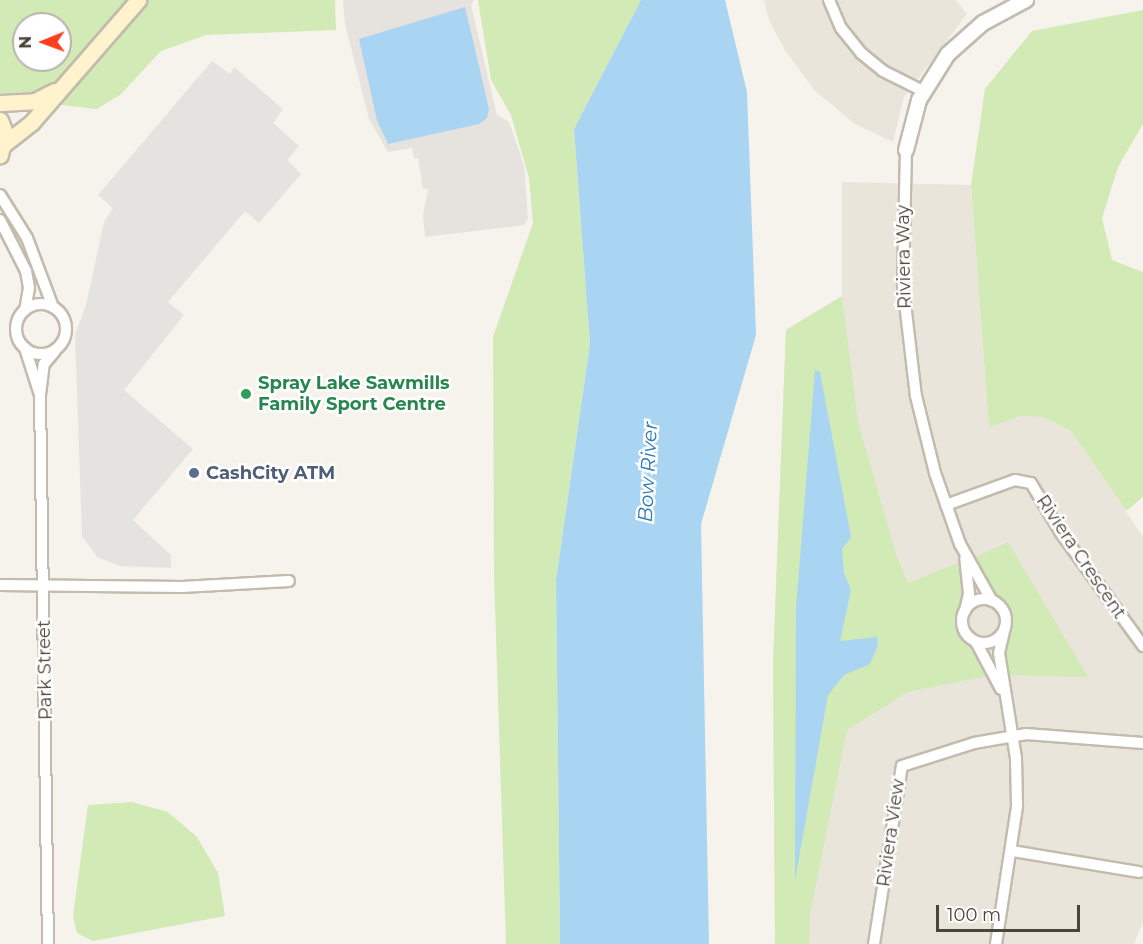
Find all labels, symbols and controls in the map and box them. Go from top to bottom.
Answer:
north arrow [12,12,72,72]
text: N [16,36,35,49]
street label: Riviera Way [892,205,916,309]
place label: Spray Lake Sawmills Family Sport Centre [258,373,450,416]
marker: Spray Lake Sawmills Family Sport Centre [239,387,253,401]
water label: Bow River [633,421,663,523]
place label: CashCity ATM [206,462,335,484]
marker: CashCity ATM [187,466,201,480]
street label: Riviera Crescent [1032,491,1130,623]
street label: Park Street [33,620,57,720]
street label: Riviera View [873,778,909,888]
scale bar [939,893,1083,931]
text: 100 m [947,904,1001,926]

